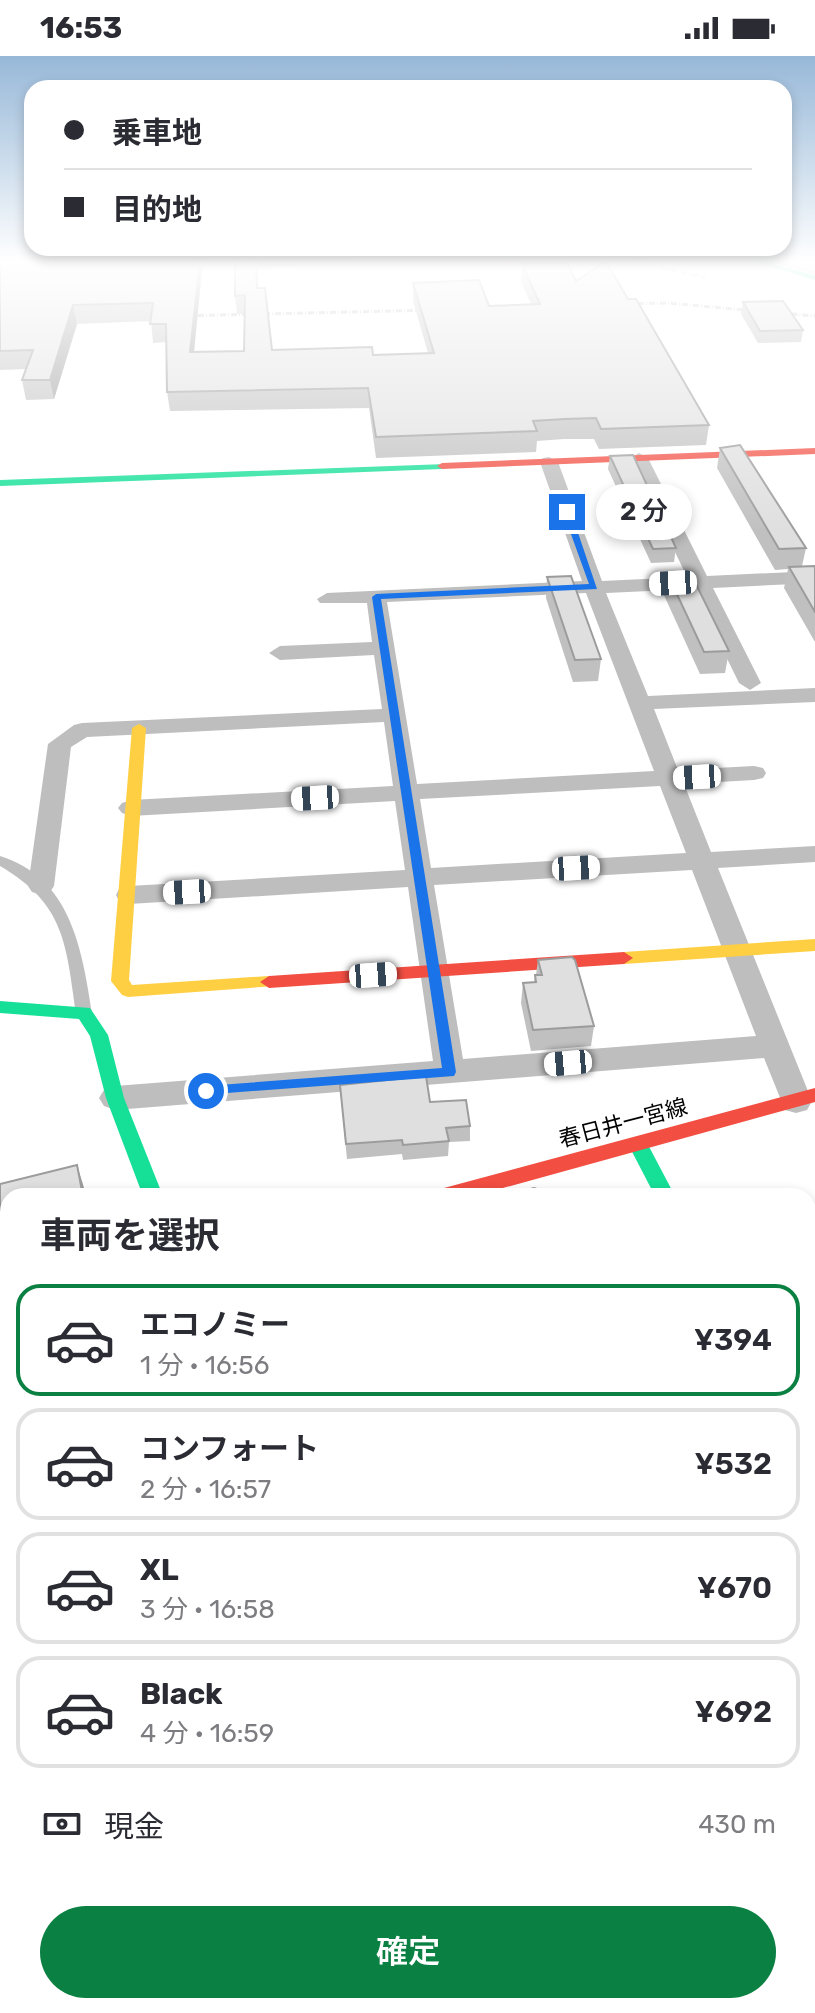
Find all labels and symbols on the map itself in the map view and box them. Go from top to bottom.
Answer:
callout: 2 分 [595,484,691,540]
route end [549,494,585,530]
car [648,570,698,596]
car [672,764,722,790]
car [290,785,340,811]
car [551,855,601,881]
car [162,879,212,905]
car [348,961,398,989]
car [543,1049,593,1077]
route start [188,1073,224,1109]
street label: 春日井一宮線 [556,1093,690,1153]

